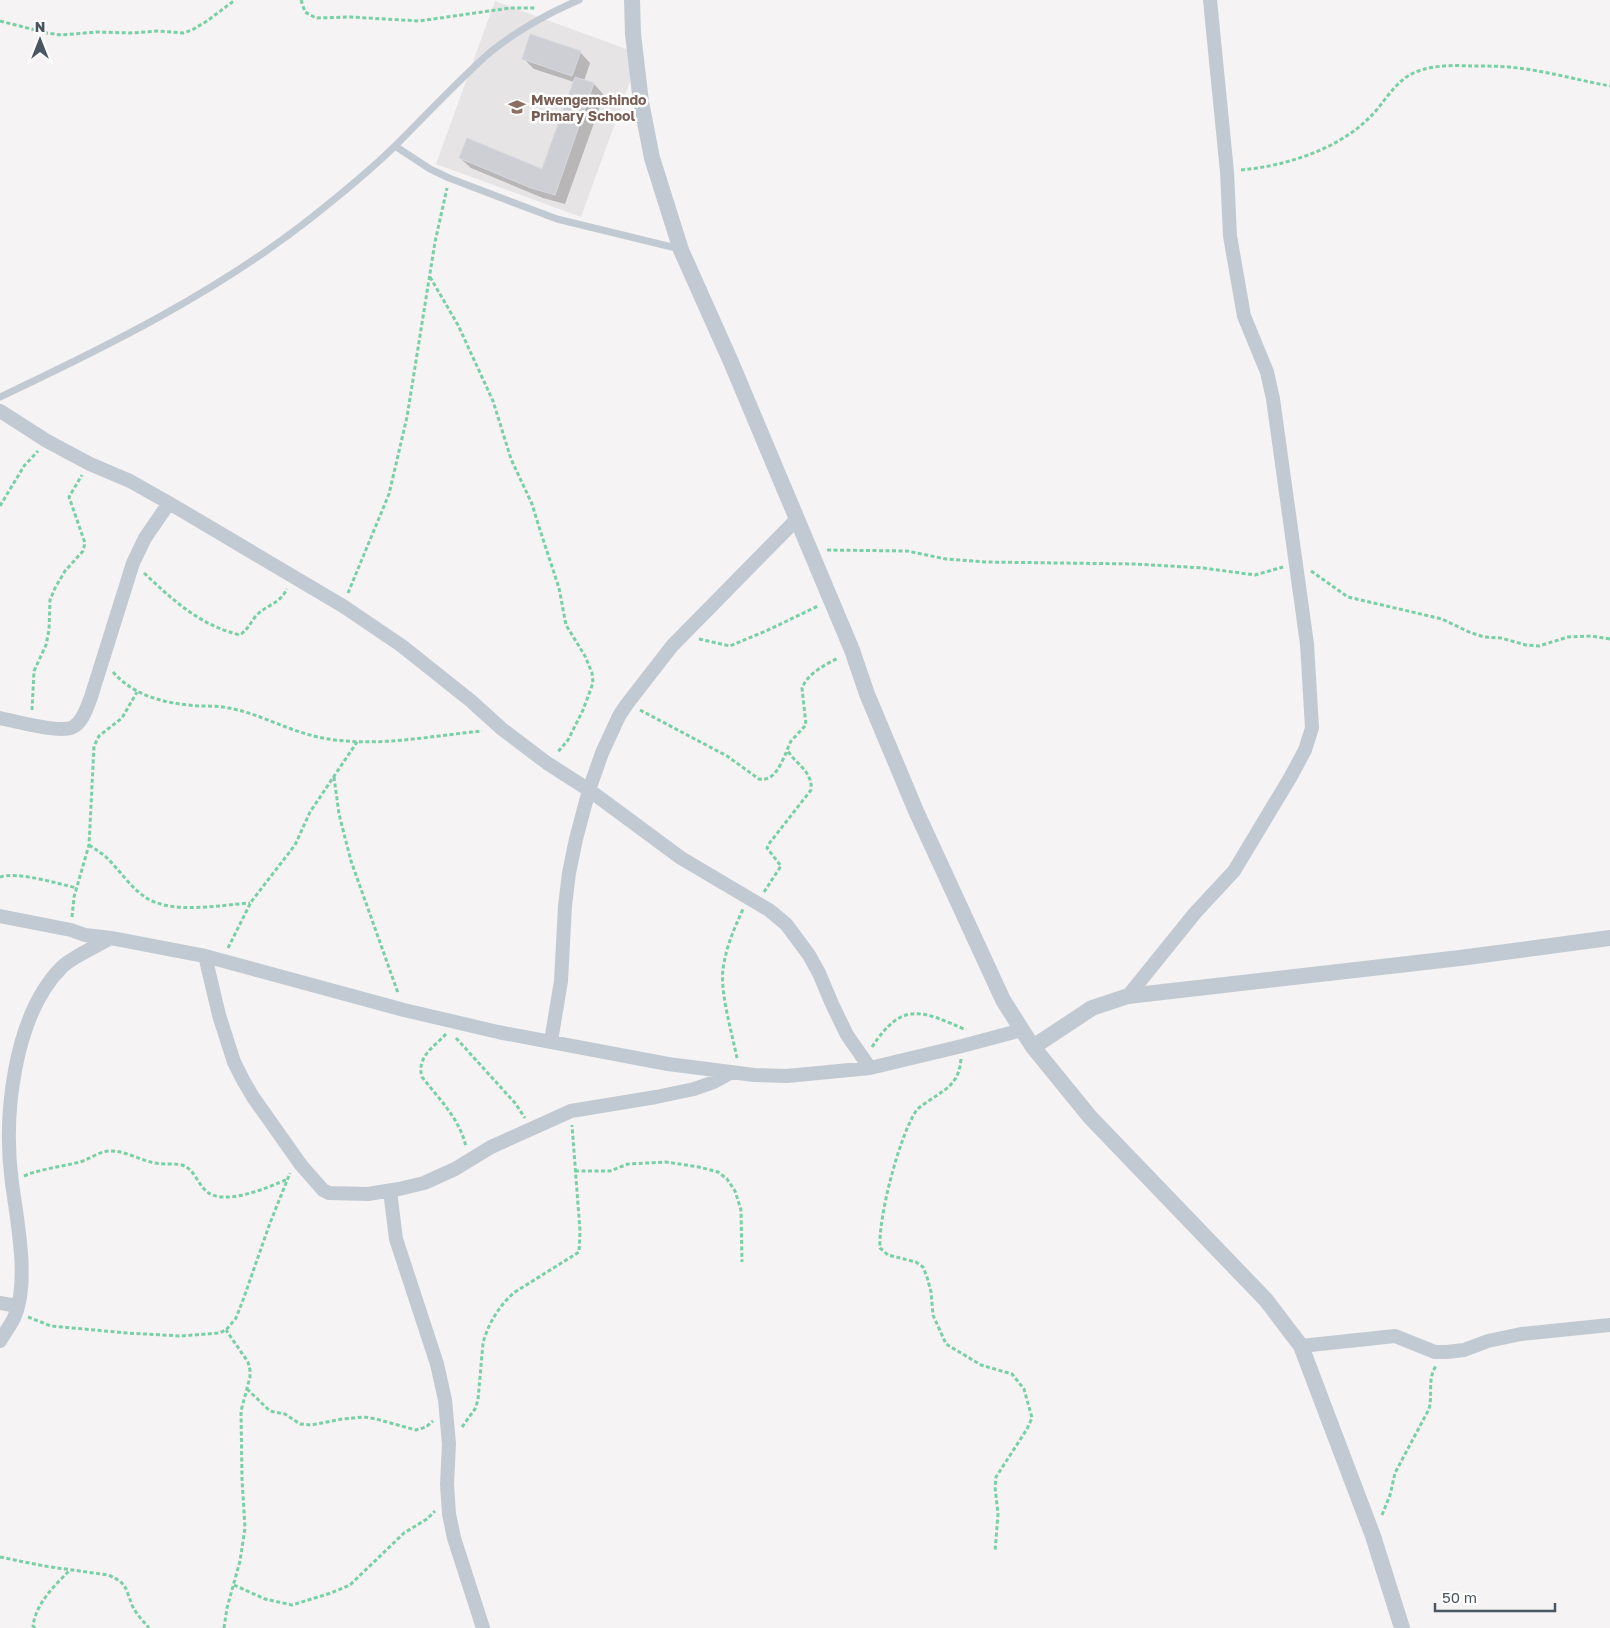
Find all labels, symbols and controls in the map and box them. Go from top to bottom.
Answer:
north arrow [15,15,65,65]
text: N [35,18,45,35]
place label: Mwengemshindo Primary School [531,91,647,124]
school or university icon: Mwengemshindo Primary School [507,97,527,117]
scale bar [1435,1580,1555,1612]
text: 50 m [1442,1588,1477,1606]

